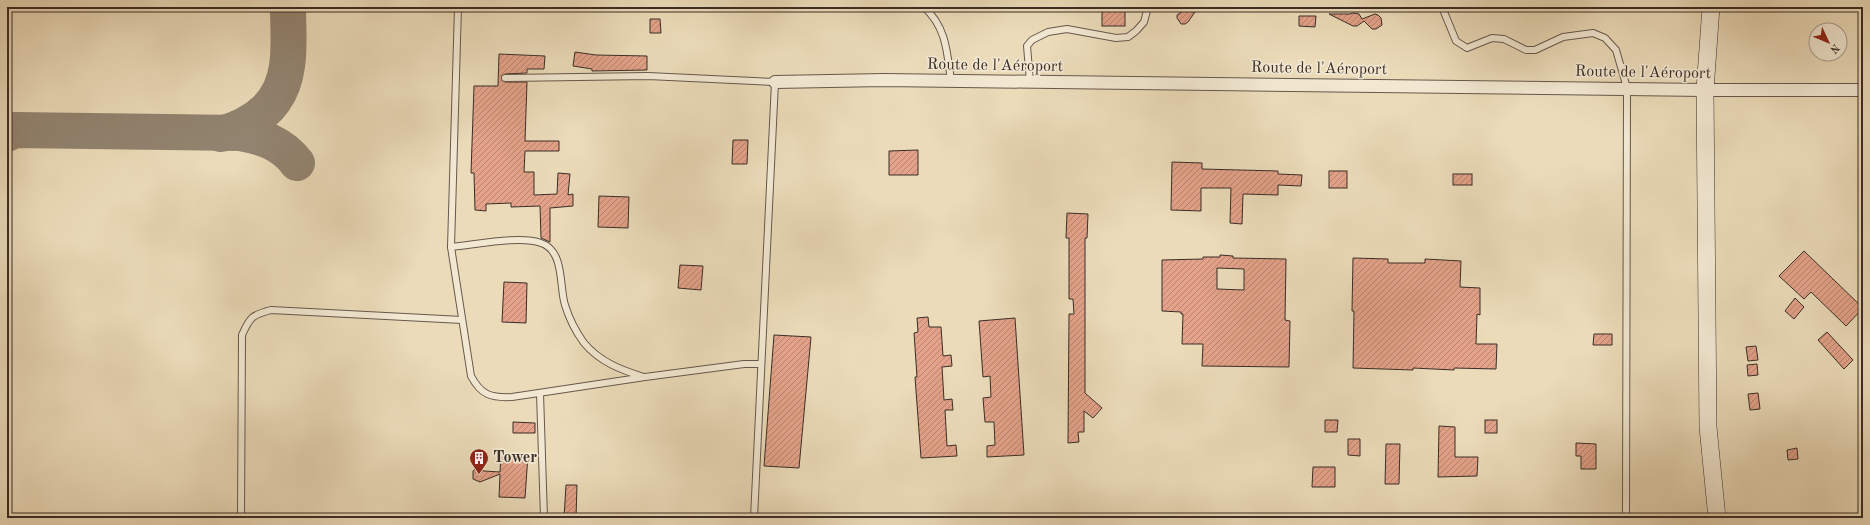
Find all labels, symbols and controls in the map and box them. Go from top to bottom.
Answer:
north arrow [1808,22,1848,62]
text: N [1827,41,1841,55]
street label: Route de l'Aéroport [927,57,1064,75]
street label: Route de l'Aéroport [1251,60,1388,78]
street label: Route de l'Aéroport [1575,64,1712,82]
building icon: Tower [468,447,490,475]
place label: Tower [493,450,537,466]

